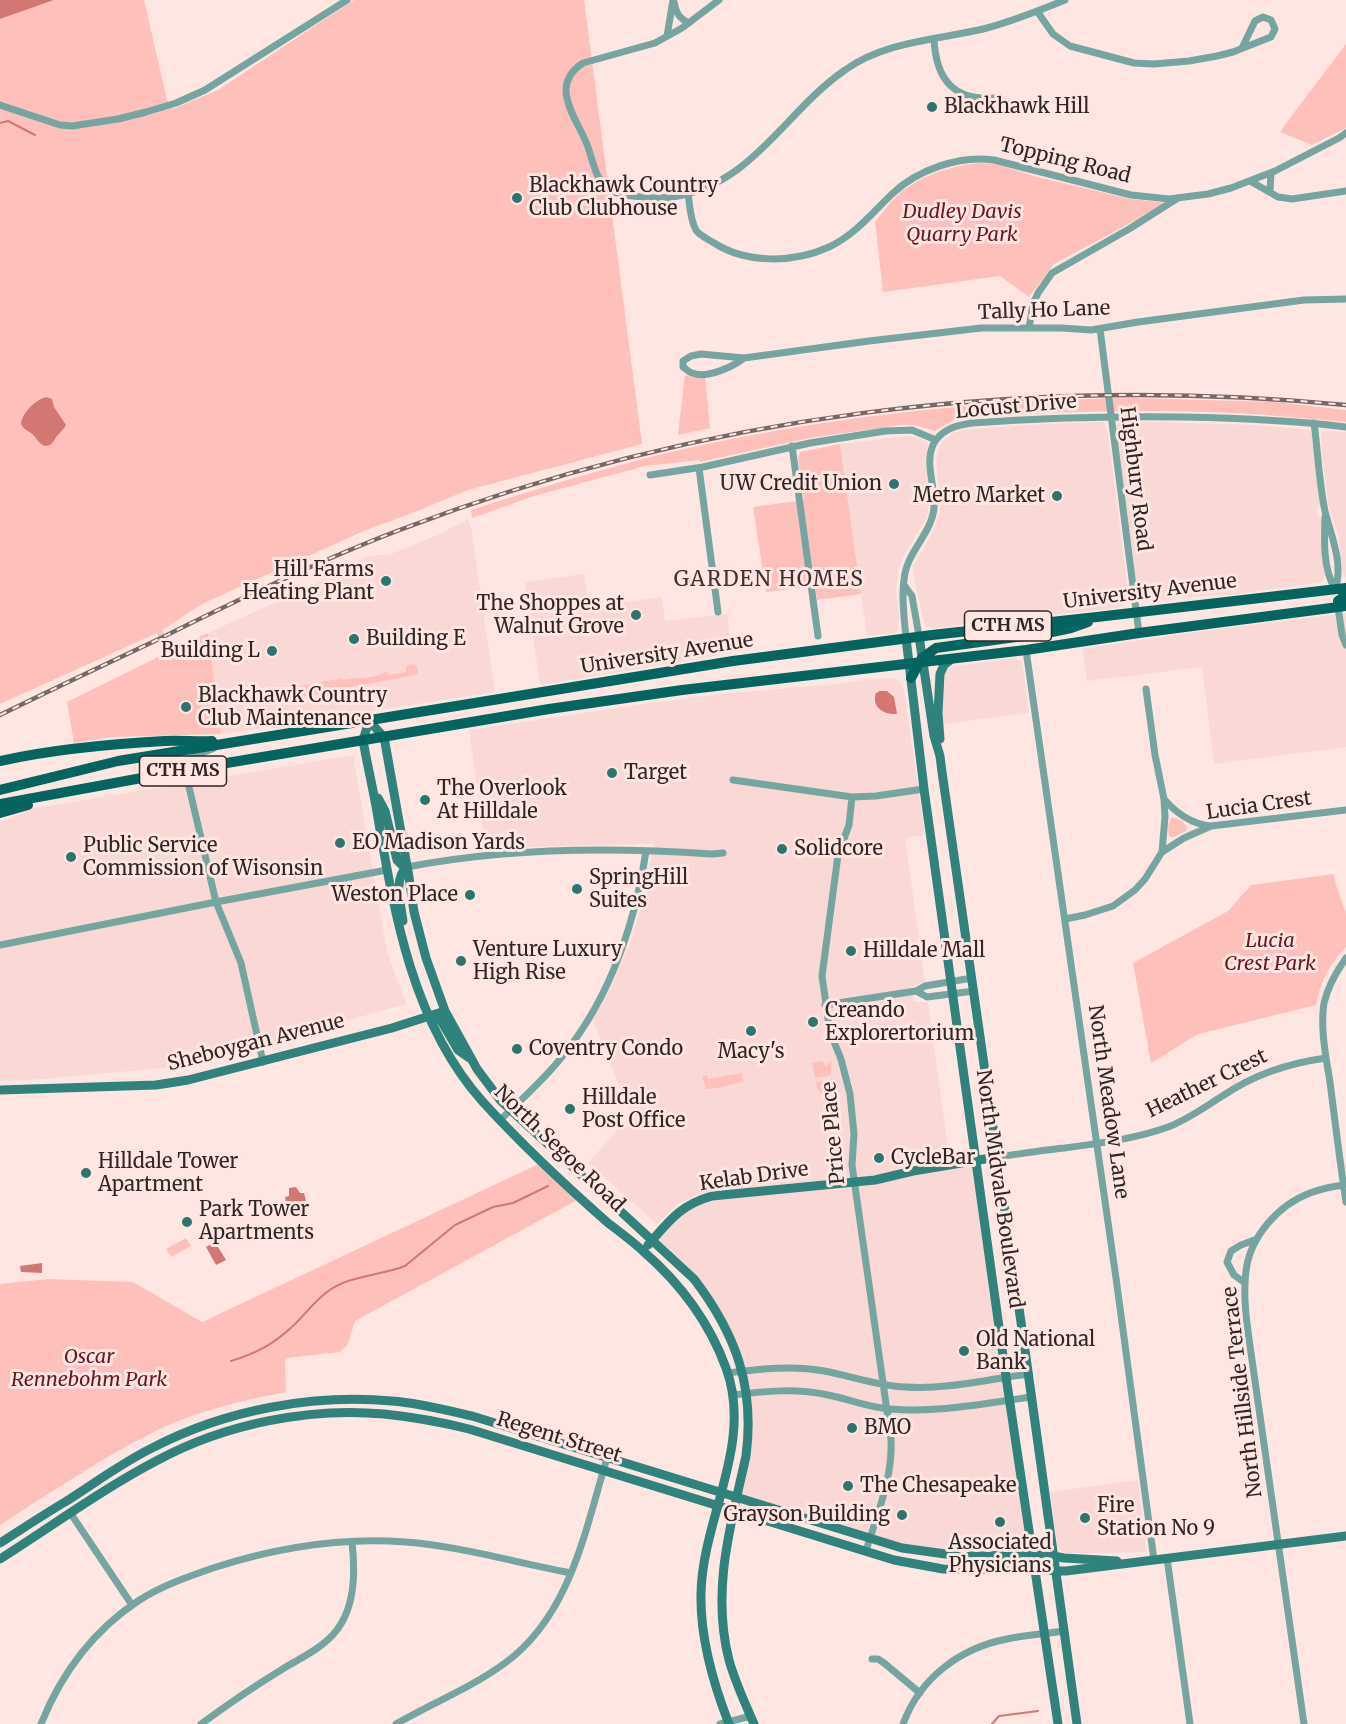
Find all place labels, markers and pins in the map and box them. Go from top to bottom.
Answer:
place label: Blackhawk Hill [944,95,1089,119]
marker: Blackhawk Hill [925,100,939,114]
place label: Blackhawk Country Club Clubhouse [529,174,718,221]
marker: Blackhawk Country Club Clubhouse [510,191,524,205]
place label: UW Credit Union [720,472,882,496]
marker: UW Credit Union [887,477,901,491]
place label: Metro Market [913,484,1045,508]
marker: Metro Market [1050,489,1064,503]
place label: Hill Farms Heating Plant [243,558,374,605]
marker: Hill Farms Heating Plant [379,574,393,588]
place label: The Shoppes at Walnut Grove [476,592,624,639]
marker: The Shoppes at Walnut Grove [629,608,643,622]
place label: Building E [366,627,466,651]
marker: Building E [347,632,361,646]
place label: Building L [161,639,260,663]
marker: Building L [265,644,279,658]
place label: Blackhawk Country Club Maintenance [198,684,387,731]
marker: Blackhawk Country Club Maintenance [179,700,193,714]
place label: Target [624,761,687,785]
marker: Target [605,766,619,780]
place label: The Overlook At Hilldale [437,777,567,824]
marker: The Overlook At Hilldale [418,793,432,807]
place label: EO Madison Yards [352,831,525,855]
place label: Public Service Commission of Wisonsin [83,834,323,881]
marker: EO Madison Yards [333,836,347,850]
place label: Solidcore [794,837,883,861]
marker: Solidcore [775,842,789,856]
marker: Public Service Commission of Wisonsin [64,850,78,864]
place label: SpringHill Suites [589,866,688,913]
marker: SpringHill Suites [570,882,584,896]
place label: Weston Place [331,883,458,907]
marker: Weston Place [463,888,477,902]
place label: Venture Luxury High Rise [473,938,622,985]
place label: Hilldale Mall [863,939,985,963]
marker: Hilldale Mall [844,944,858,958]
marker: Venture Luxury High Rise [454,954,468,968]
place label: Creando Explorertorium [825,999,974,1046]
marker: Creando Explorertorium [806,1015,820,1029]
marker: Macy's [744,1024,758,1038]
place label: Coventry Condo [529,1037,683,1061]
place label: Macy's [717,1040,785,1064]
marker: Coventry Condo [510,1042,524,1056]
place label: Hilldale Post Office [582,1086,685,1133]
marker: Hilldale Post Office [563,1102,577,1116]
place label: CycleBar [891,1146,975,1170]
place label: Hilldale Tower Apartment [98,1150,238,1197]
marker: CycleBar [872,1151,886,1165]
marker: Hilldale Tower Apartment [79,1166,93,1180]
place label: Park Tower Apartments [199,1198,314,1245]
marker: Park Tower Apartments [180,1215,194,1229]
place label: Old National Bank [976,1328,1095,1375]
marker: Old National Bank [957,1344,971,1358]
place label: BMO [864,1416,911,1440]
marker: BMO [845,1421,859,1435]
place label: The Chesapeake [860,1474,1016,1498]
marker: The Chesapeake [841,1479,855,1493]
place label: Fire Station No 9 [1097,1494,1215,1541]
place label: Grayson Building [724,1503,890,1527]
marker: Grayson Building [895,1508,909,1522]
marker: Fire Station No 9 [1078,1511,1092,1525]
marker: Associated Physicians [993,1515,1007,1529]
place label: Associated Physicians [948,1531,1052,1578]

